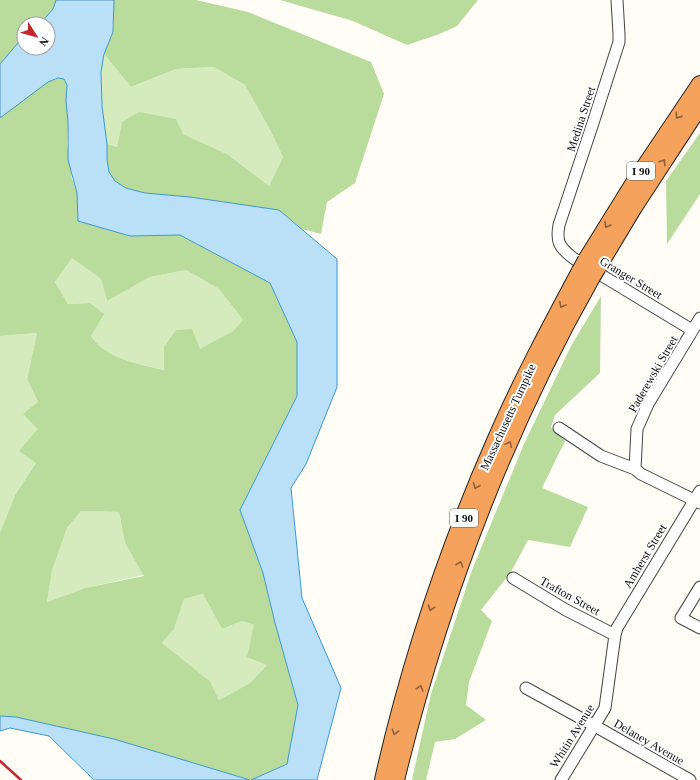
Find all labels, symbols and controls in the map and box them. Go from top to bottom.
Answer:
north arrow [16,16,56,56]
text: N [37,35,51,49]
street label: Medina Street [564,84,598,153]
one-way arrow [675,112,683,119]
one-way arrow [658,159,666,166]
road number: I 90 [627,162,655,180]
one-way arrow [605,221,612,228]
street label: Granger Street [597,254,665,302]
one-way arrow [559,301,567,308]
street label: Paderewski Street [625,333,681,415]
street label: Massachusetts Turnpike [477,362,539,472]
one-way arrow [504,440,512,448]
one-way arrow [473,482,481,489]
road number: I 90 [450,509,478,527]
street label: Amherst Street [620,521,670,591]
one-way arrow [456,561,464,568]
street label: Trafton Street [537,574,603,619]
one-way arrow [428,604,436,611]
one-way arrow [415,685,424,692]
street label: Whitin Avenue [547,702,597,770]
street label: Delaney Avenue [611,716,687,768]
one-way arrow [391,729,399,736]

